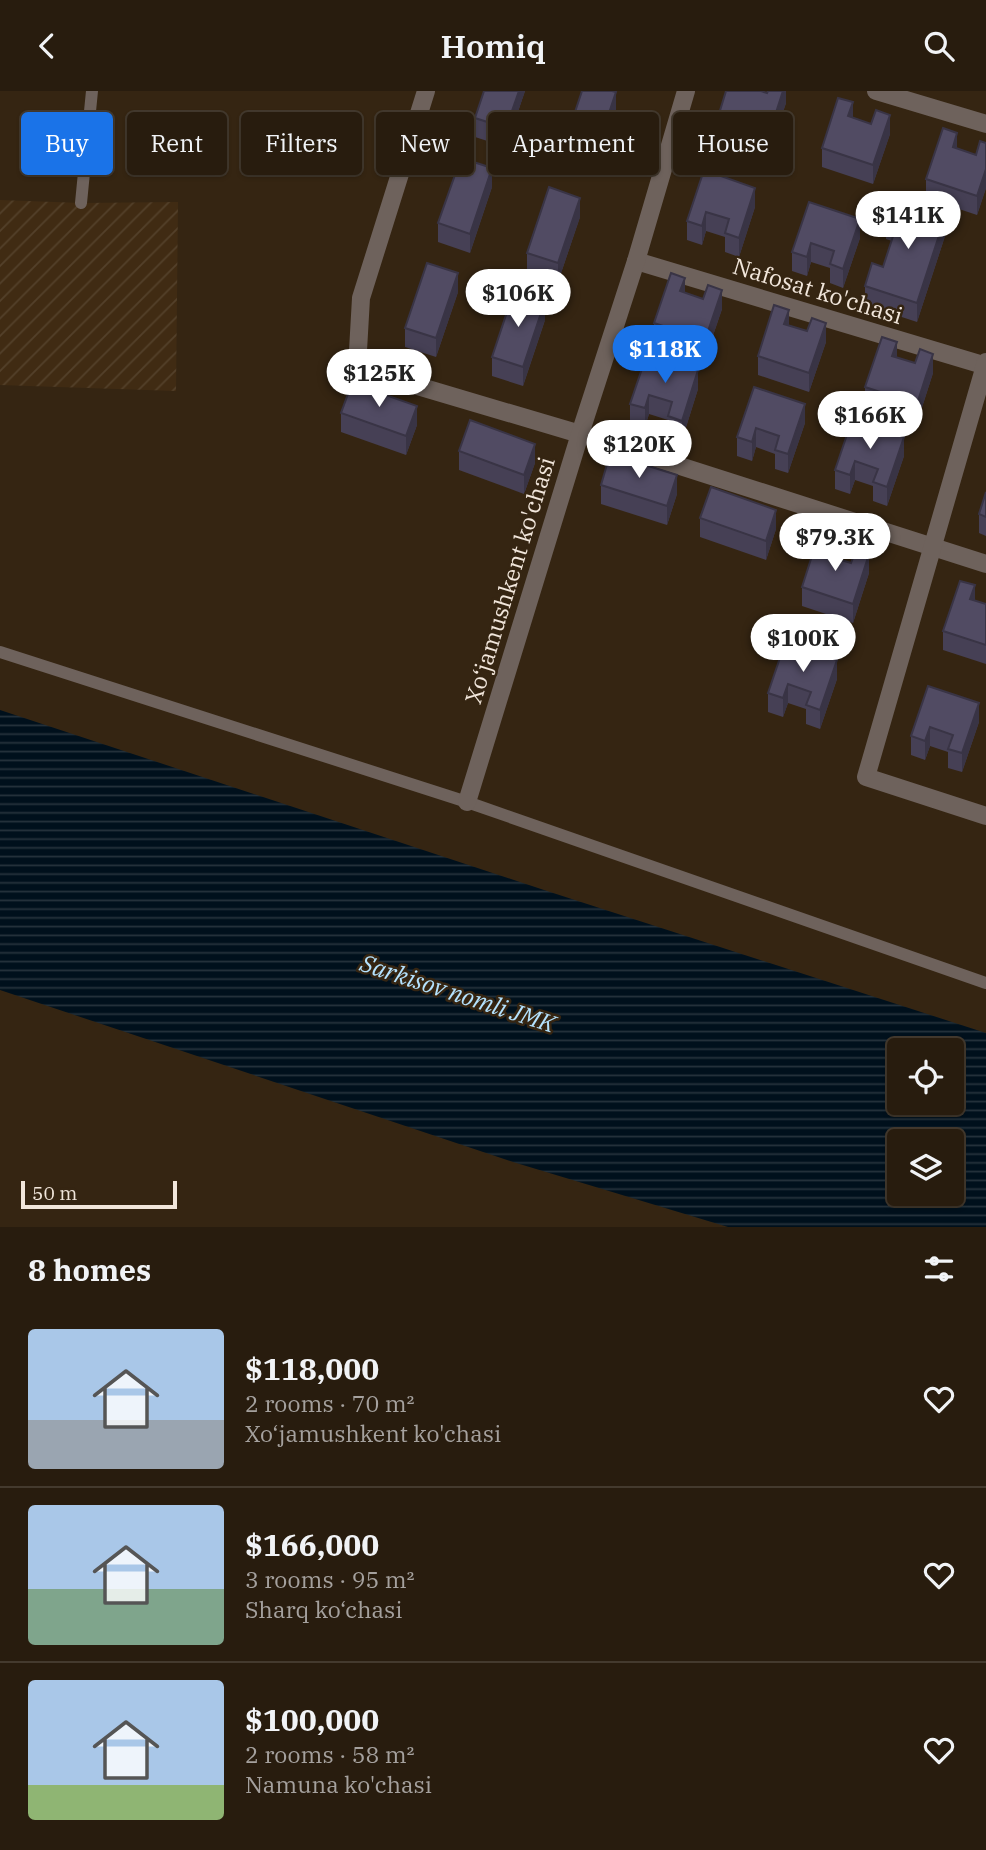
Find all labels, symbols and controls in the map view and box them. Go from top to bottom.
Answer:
text: Homiq [440,25,546,67]
icon: back [28,27,66,65]
icon: search [920,27,958,65]
chip: Buy [21,112,113,175]
chip: Rent [127,112,227,175]
chip: Filters [241,112,362,175]
chip: New [376,112,474,175]
chip: Apartment [488,112,659,175]
chip: House [673,112,793,175]
pin: $141K [859,191,957,251]
text: $141K [872,199,944,229]
street label: Nafosat ko'chasi [730,250,906,330]
pin: $106K [469,269,567,329]
text: $106K [482,277,554,307]
pin: $118K [616,325,714,385]
text: $118K [629,333,701,363]
pin: $125K [330,349,428,409]
text: $125K [343,357,415,387]
pin: $166K [821,391,919,451]
text: $166K [834,399,906,429]
pin: $120K [590,421,688,480]
text: $120K [603,428,675,458]
street label: Xo‘jamushkent ko'chasi [457,453,561,707]
pin: $79.3K [778,513,892,573]
text: $79.3K [795,521,875,551]
pin: $100K [754,615,852,674]
text: $100K [767,622,839,652]
water label: Sarkisov nomli JMK [355,946,562,1040]
map controls [887,1038,964,1206]
button: locate [887,1038,964,1115]
button: layers [887,1129,964,1206]
scale bar [21,1178,177,1210]
text: 50 m [32,1181,77,1205]
text: 8 homes [28,1250,151,1289]
icon: filters [920,1250,958,1288]
text: $118,000 [245,1349,379,1388]
icon: home [84,1357,168,1441]
icon: heart [920,1380,958,1418]
text: 2 rooms · 70 m² [245,1388,415,1418]
text: Xo‘jamushkent ko'chasi [245,1418,501,1448]
text: $166,000 [245,1525,379,1564]
icon: home [84,1533,168,1617]
icon: heart [920,1556,958,1594]
text: 3 rooms · 95 m² [245,1564,415,1594]
text: Sharq ko‘chasi [245,1594,403,1624]
text: $100,000 [245,1700,379,1739]
icon: home [84,1708,168,1792]
icon: heart [920,1731,958,1769]
text: 2 rooms · 58 m² [245,1739,415,1769]
text: Namuna ko'chasi [245,1769,432,1799]

